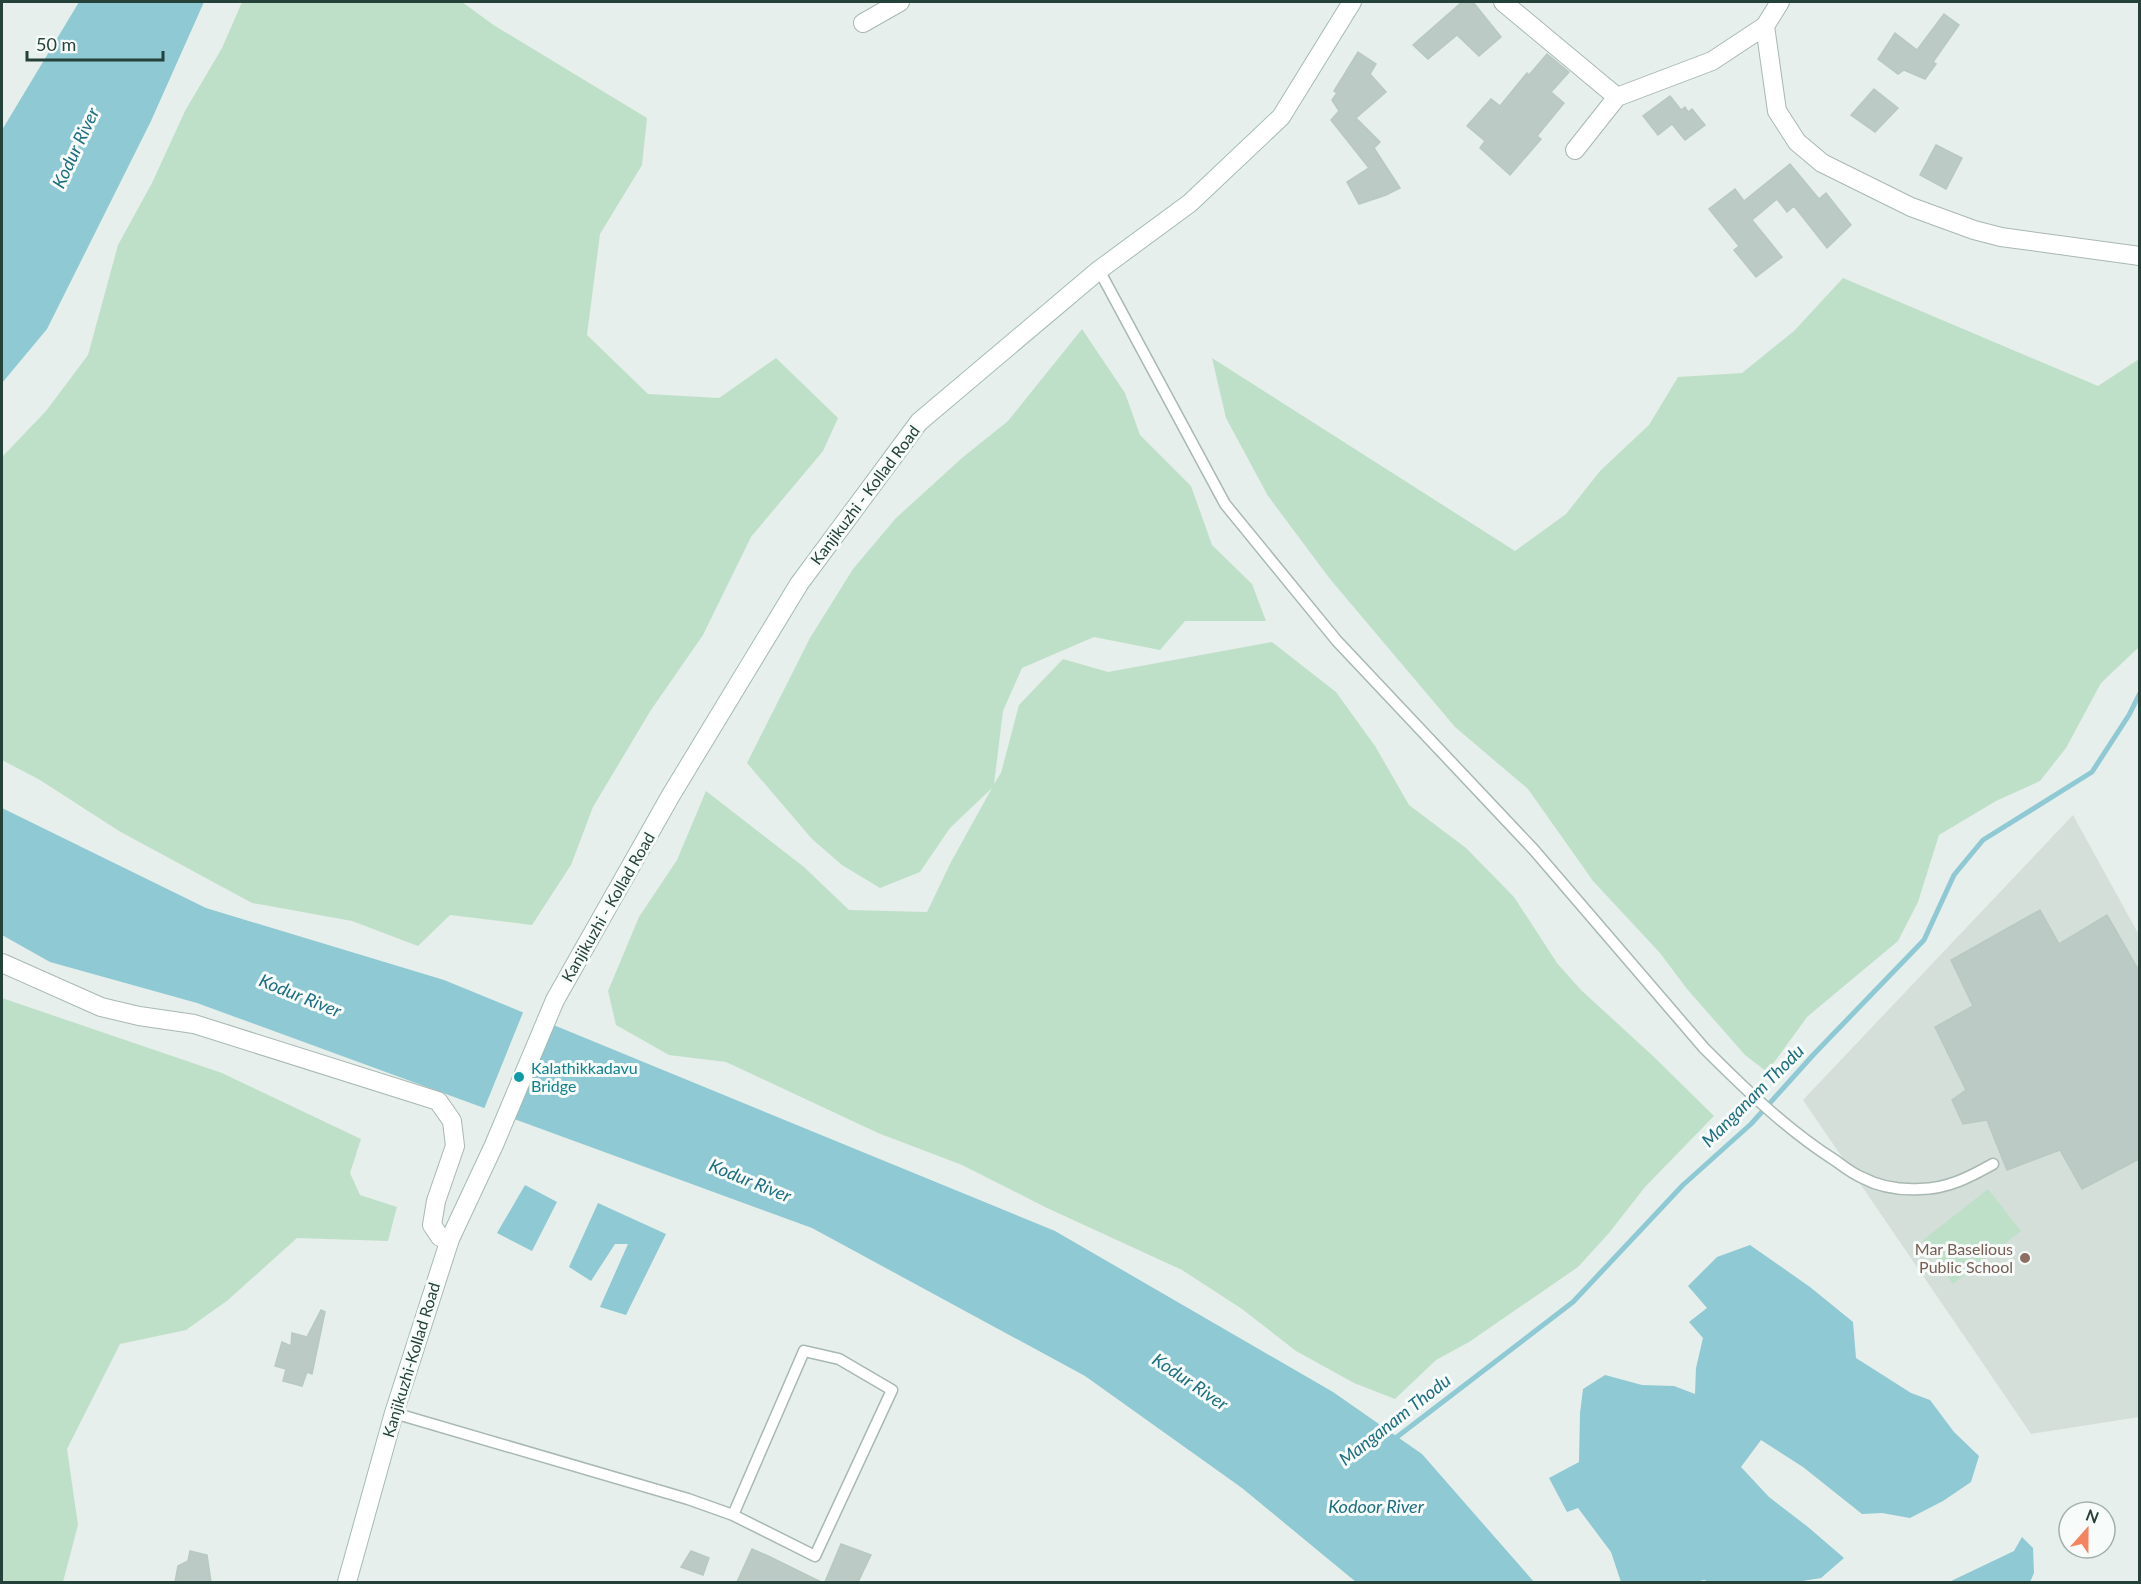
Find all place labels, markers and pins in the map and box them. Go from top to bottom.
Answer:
place label: Kalathikkadavu Bridge [531,1058,638,1095]
marker: Kalathikkadavu Bridge [512,1070,526,1084]
place label: Mar Baselious Public School [1915,1239,2013,1276]
marker: Mar Baselious Public School [2018,1251,2032,1265]

